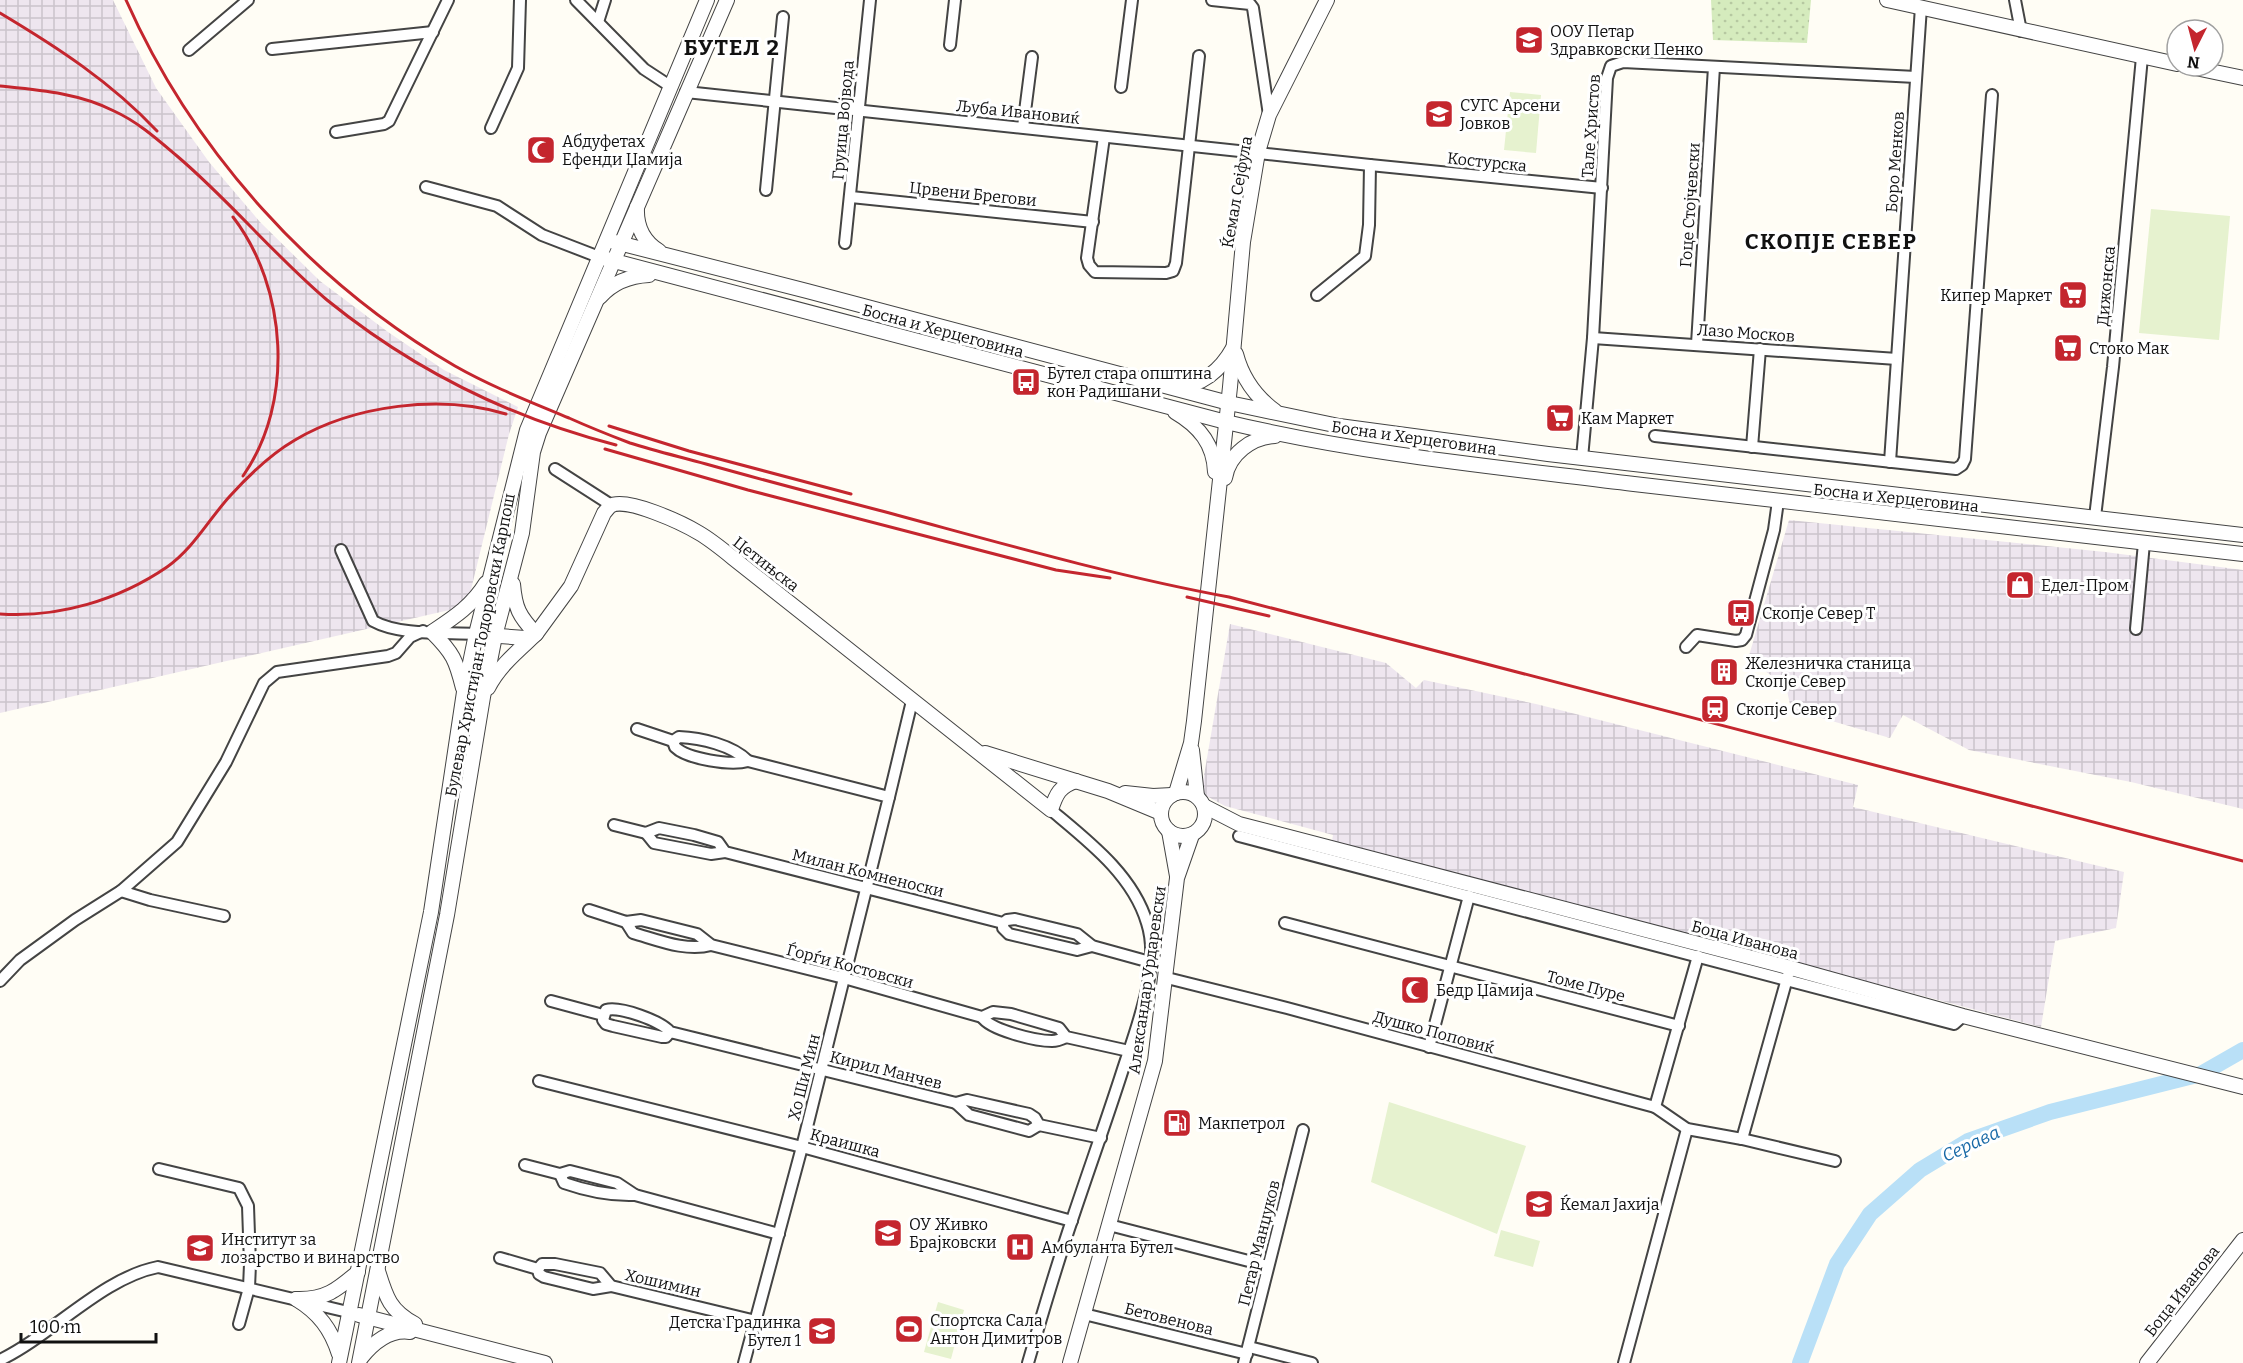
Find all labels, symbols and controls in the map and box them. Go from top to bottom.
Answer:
north arrow [2165,18,2225,78]
place label: ООУ Петар Здравковски Пенко [1550,22,1703,59]
school or university icon: ООУ Петар Здравковски Пенко [1513,24,1545,56]
district label: БУТЕЛ 2 [684,34,780,61]
text: N [2186,52,2201,73]
street label: Груица Војвода [828,59,858,180]
street label: Тале Христов [1578,73,1604,179]
street label: Љуба Ивановиќ [955,96,1081,128]
place label: СУГС Арсени Јовков [1459,96,1560,133]
school or university icon: СУГС Арсени Јовков [1423,98,1455,130]
street label: Боро Менков [1882,111,1908,213]
place label: Абдуфетах Ефенди Џамија [562,132,683,169]
mosque icon: Абдуфетах Ефенди Џамија [525,134,557,166]
street label: Ќемал Сејфула [1217,134,1256,249]
street label: Гоце Стојчевски [1676,142,1704,268]
street label: Костурска [1446,148,1528,176]
street label: Црвени Брегови [908,178,1038,210]
district label: СКОПЈЕ СЕВЕР [1745,228,1917,255]
street label: Дижонска [2093,245,2119,327]
supermarket icon: Кипер Маркет [2057,279,2089,311]
place label: Кипер Маркет [1940,286,2052,305]
street label: Босна и Херцеговина [860,300,1026,362]
street label: Лазо Москов [1696,320,1796,346]
supermarket icon: Стоко Мак [2052,332,2084,364]
place label: Стоко Мак [2089,339,2170,358]
place label: Бутел стара општина кон Радишани [1047,364,1212,401]
bus stop icon: Бутел стара општина кон Радишани [1010,366,1042,398]
supermarket icon: Кам Маркет [1544,402,1576,434]
place label: Кам Маркет [1581,409,1674,428]
street label: Босна и Херцеговина [1330,417,1498,459]
street label: Босна и Херцеговина [1812,480,1980,516]
street label: Булевар Христијан Тодоровски Карпош [441,492,519,798]
street label: Цетињска [729,532,803,596]
shop icon: Едел-Пром [2004,569,2036,601]
place label: Едел-Пром [2041,576,2129,595]
bus stop icon: Скопје Север Т [1725,597,1757,629]
place label: Скопје Север Т [1762,604,1875,623]
place label: Железничка станица Скопје Север [1745,654,1912,691]
building icon: Железничка станица Скопје Север [1708,656,1740,688]
station icon: Скопје Север [1699,693,1731,725]
place label: Скопје Север [1736,700,1837,719]
street label: Милан Комненоски [790,845,946,901]
street label: Александар Урдаревски [1124,885,1170,1075]
street label: Боца Иванова [1689,917,1801,963]
street label: Ѓoрѓи Костовски [784,939,916,992]
street label: Томе Пуре [1545,966,1627,1006]
mosque icon: Бедр Џамија [1399,974,1431,1006]
place label: Бедр Џамија [1436,981,1534,1000]
street label: Душко Поповиќ [1371,1007,1497,1057]
street label: Хо Ши Мин [784,1032,824,1122]
street label: Кирил Манчев [828,1047,944,1093]
fuel station icon: Макпетрол [1161,1107,1193,1139]
place label: Макпетрол [1198,1114,1285,1133]
water label: Серава [1939,1121,2003,1167]
street label: Краишка [808,1125,882,1162]
street label: Петар Манџуков [1234,1178,1284,1308]
school or university icon: Ќемал Јахија [1523,1188,1555,1220]
place label: Ќемал Јахија [1560,1194,1660,1214]
place label: ОУ Живко Брајковски [909,1215,997,1252]
school or university icon: ОУ Живко Брајковски [872,1217,904,1249]
place label: Институт за лозарство и винарство [221,1230,400,1267]
hospital icon: Амбуланта Бутел [1004,1231,1036,1263]
school or university icon: Институт за лозарство и винарство [184,1232,216,1264]
place label: Амбуланта Бутел [1041,1238,1173,1257]
street label: Боца Иванова [2141,1242,2223,1340]
street label: Хошимин [623,1265,703,1301]
street label: Бетовенова [1123,1299,1216,1339]
scale bar [21,1306,156,1344]
place label: Спортска Сала Антон Димитров [930,1311,1062,1348]
place label: Детска Градинка Бутел 1 [669,1313,801,1350]
sports icon: Спортска Сала Антон Димитров [893,1313,925,1345]
school or university icon: Детска Градинка Бутел 1 [806,1315,838,1347]
text: 100 m [30,1316,81,1338]

